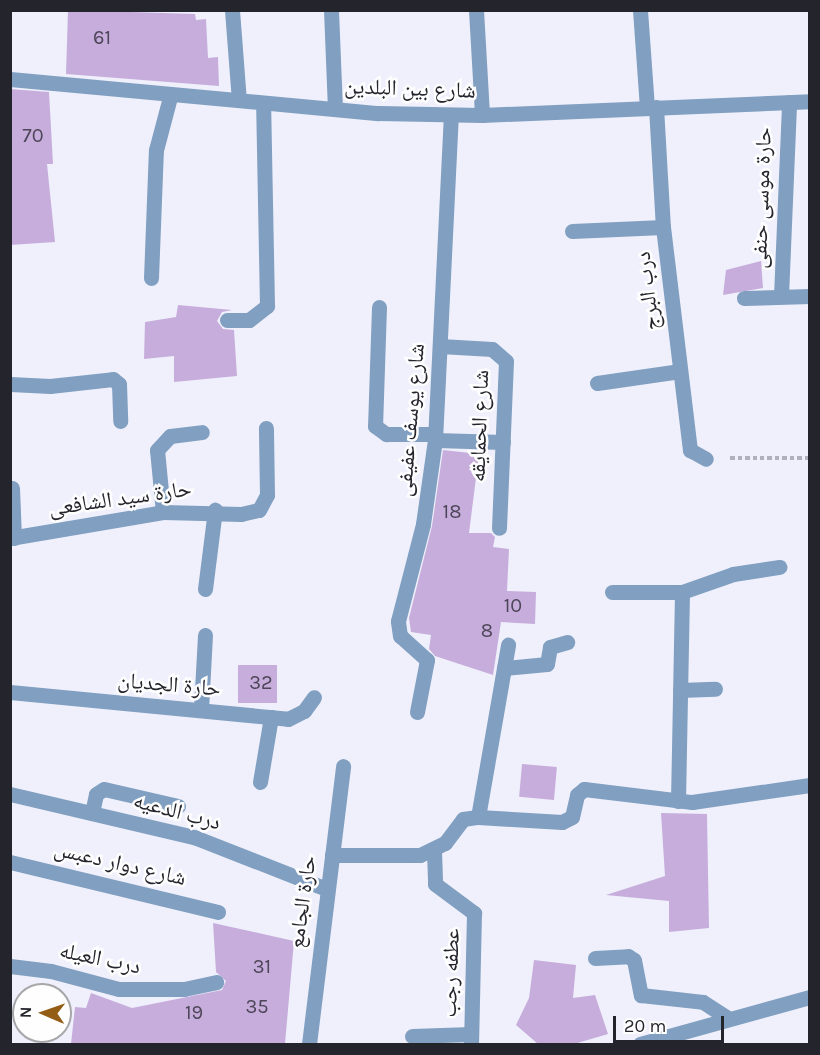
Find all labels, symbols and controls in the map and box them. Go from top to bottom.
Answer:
house number: 61 [93,25,111,49]
street label: شارع بين البلدين [344,74,476,104]
house number: 70 [22,123,44,147]
street label: حارة موسى حنفى [746,127,778,269]
street label: درب البرج [630,250,666,332]
street label: شارع يوسف عفيفى [391,342,431,498]
street label: شارع الحمايقه [465,369,495,483]
street label: حارة سيد الشافعى [47,476,193,522]
house number: 18 [443,499,461,523]
house number: 10 [504,593,522,617]
house number: 8 [481,618,493,642]
street label: حارة الجديان [116,667,222,703]
house number: 32 [249,670,273,694]
street label: درب الدعيه [131,788,223,836]
street label: شارع دوار دعبس [52,836,188,892]
street label: حارة الجامع [283,854,323,950]
street label: عطفه رجب [436,928,466,1018]
street label: درب العيله [57,938,143,980]
house number: 31 [253,954,271,978]
north arrow [12,983,72,1043]
house number: 35 [245,994,269,1018]
house number: 19 [185,1000,203,1024]
scale bar [616,1004,727,1042]
text: N [16,1006,35,1019]
text: 20 m [624,1015,666,1037]

